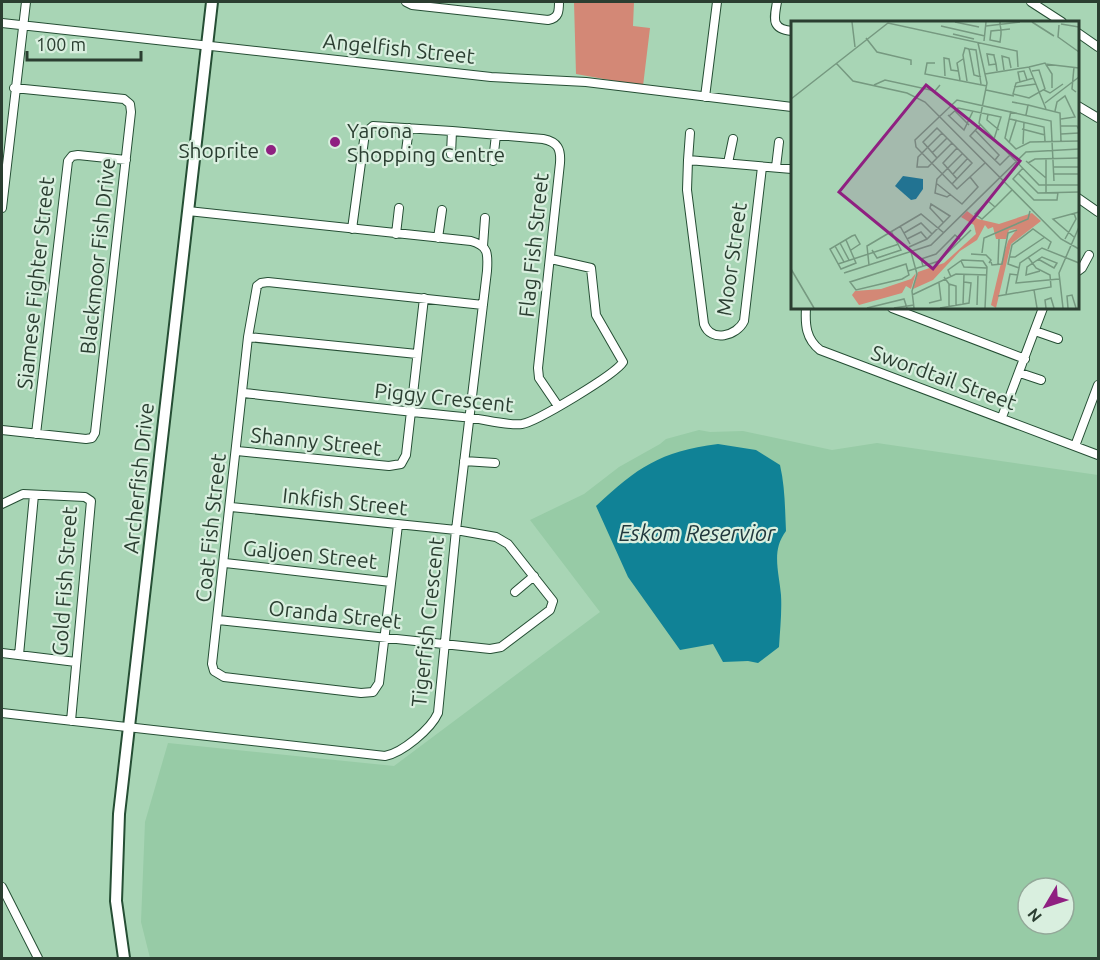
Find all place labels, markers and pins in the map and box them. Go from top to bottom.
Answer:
place label: Yarona Shopping Centre [347,118,505,166]
marker: Yarona Shopping Centre [328,135,342,149]
place label: Shoprite [179,138,259,162]
marker: Shoprite [264,143,278,157]

